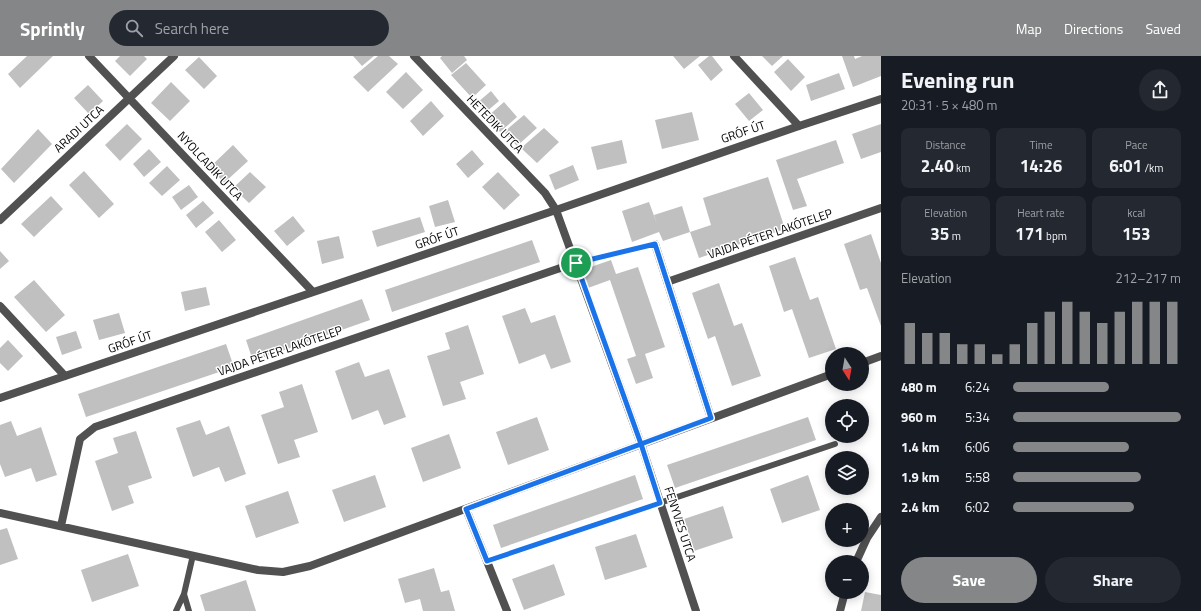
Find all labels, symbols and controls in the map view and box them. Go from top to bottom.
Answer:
search box [109,10,389,46]
text: Sprintly [20,14,85,43]
icon: search [123,17,145,39]
text: Search here [155,17,229,40]
text: Map [1016,18,1042,39]
text: Directions [1064,18,1123,39]
text: Saved [1145,18,1181,39]
text: Evening run [901,63,1014,97]
button: share [1139,69,1181,111]
street label: HETEDIK UTCA [462,90,528,157]
text: 20:31 · 5 × 480 m [901,95,997,115]
street label: ARADI UTCA [49,100,108,157]
street label: GRÓF ÚT [718,115,768,148]
street label: NYOLCADIK UTCA [173,127,248,205]
text: Distance [926,137,966,153]
text: Time [1030,137,1052,153]
text: Pace [1125,137,1147,153]
text: 2.40 [921,153,954,179]
text: 14:26 [1020,153,1062,179]
text: 6:01 [1109,153,1142,179]
text: km [954,160,971,176]
text: /km [1142,160,1164,176]
street label: VAJDA PÉTER LAKÓTELEP [705,203,835,264]
text: Elevation [924,205,967,221]
text: Heart rate [1017,205,1065,221]
text: kcal [1127,205,1145,221]
street label: GRÓF ÚT [412,221,462,254]
text: 35 [930,221,949,247]
text: 171 [1015,221,1044,247]
text: 153 [1122,221,1151,247]
text: m [949,228,961,244]
text: bpm [1044,228,1067,244]
pin [559,246,593,280]
icon: arrive [565,252,587,274]
text: Elevation [901,268,952,288]
text: 212–217 m [1115,268,1181,288]
street label: VAJDA PÉTER LAKÓTELEP [215,320,345,381]
street label: GRÓF ÚT [105,325,155,358]
north arrow [825,347,869,391]
map controls [825,347,869,599]
text: 480 m [901,377,937,397]
text: 6:24 [965,377,990,397]
button: locate [825,399,869,443]
text: 960 m [901,407,937,427]
text: 5:34 [965,407,990,427]
text: 1.4 km [901,437,939,457]
text: 6:06 [965,437,990,457]
button: layers [825,451,869,495]
text: 1.9 km [901,467,939,487]
text: 5:58 [965,467,990,487]
street label: FENYVES UTCA [659,484,702,564]
text: 2.4 km [901,497,939,517]
text: 6:02 [965,497,990,517]
button: + [825,503,869,547]
button: − [825,555,869,599]
button: Save [901,557,1037,603]
button: Share [1045,557,1181,603]

